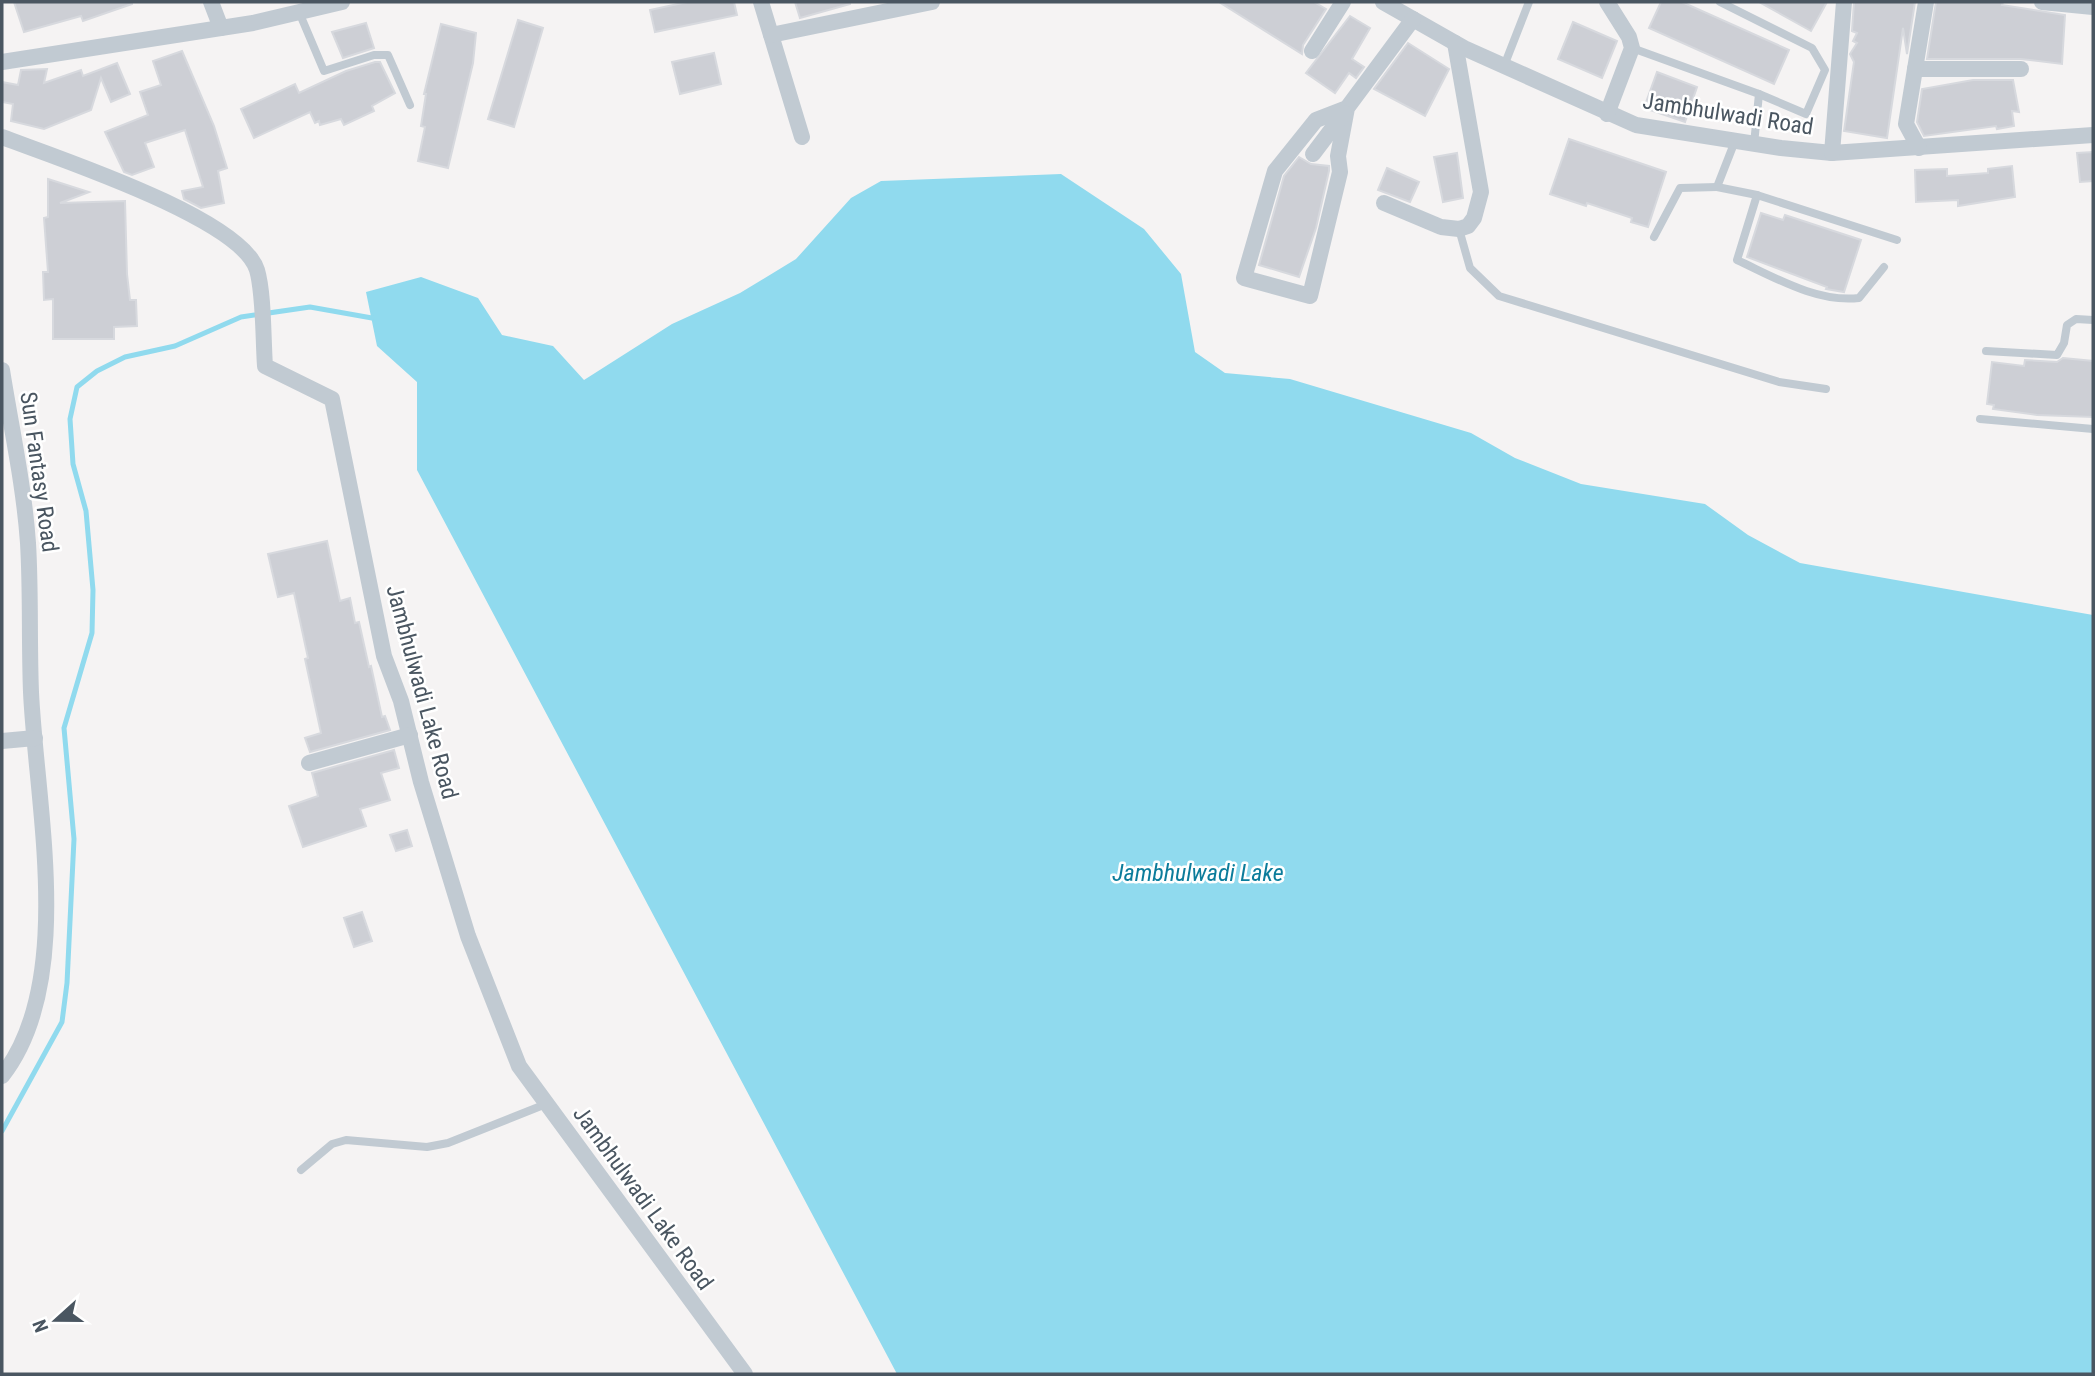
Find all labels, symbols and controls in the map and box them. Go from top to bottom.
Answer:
street label: Jambhulwadi Road [1641,87,1815,141]
street label: Sun Fantasy Road [14,390,64,554]
street label: Jambhulwadi Lake Road [380,582,464,802]
water label: Jambhulwadi Lake [1112,859,1284,887]
street label: Jambhulwadi Lake Road [567,1101,719,1295]
north arrow [21,1285,91,1355]
text: N [28,1316,53,1335]

